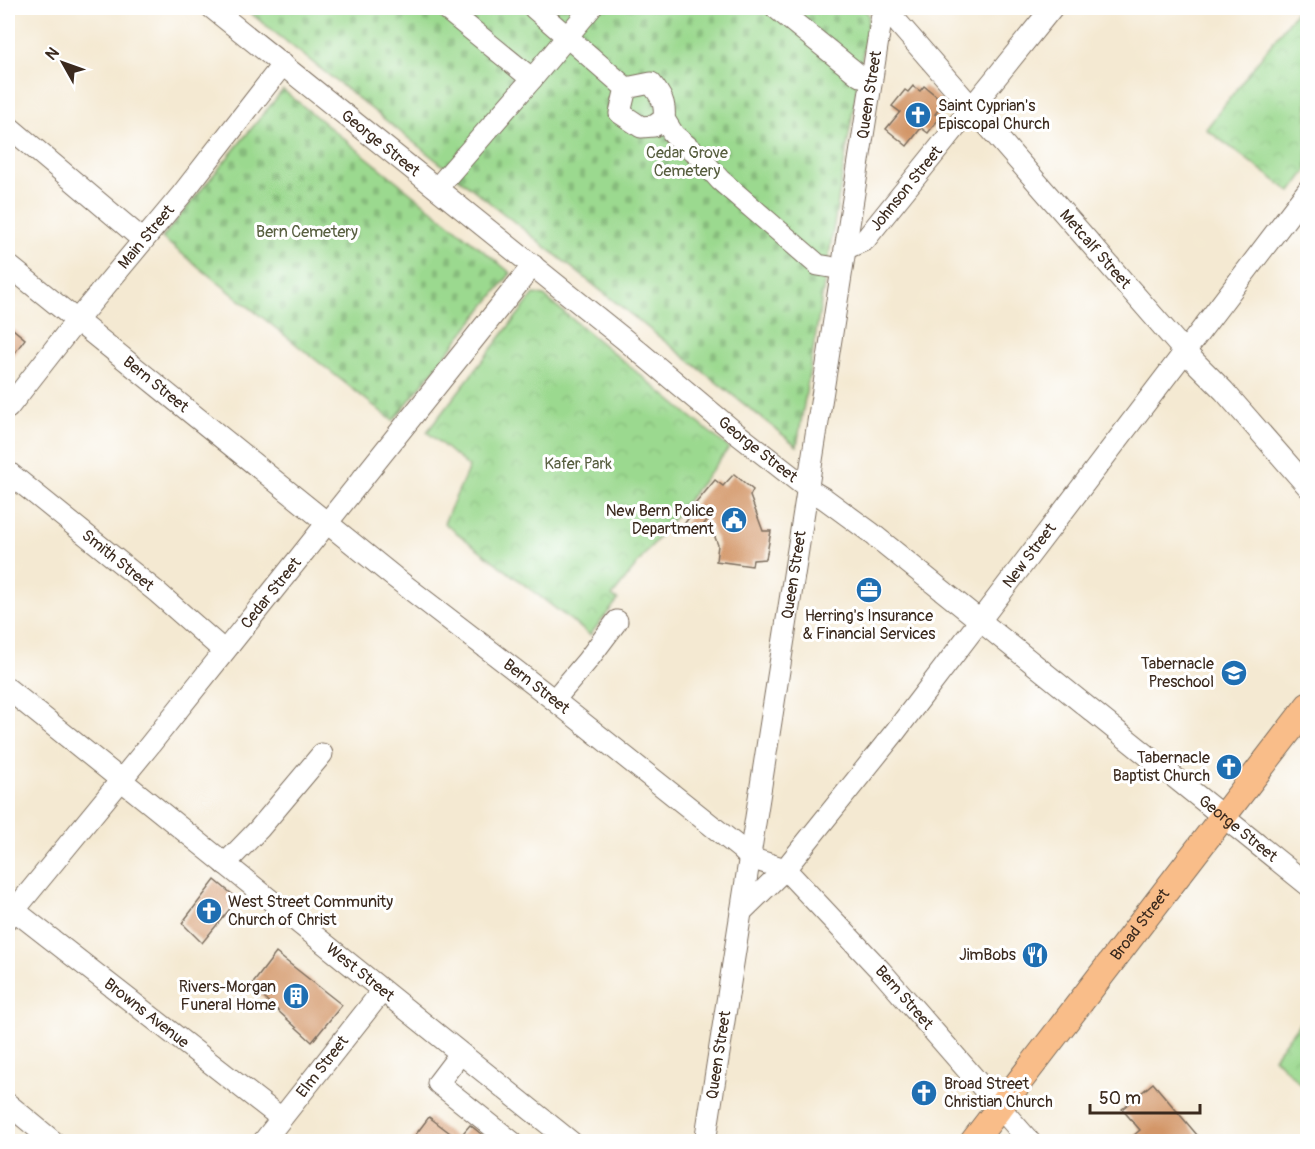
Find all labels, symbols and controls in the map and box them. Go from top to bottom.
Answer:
north arrow [33,33,93,93]
text: N [41,43,64,65]
street label: Queen Street [853,49,886,140]
place label: Saint Cyprian's Episcopal Church [938,96,1050,134]
church icon: Saint Cyprian's Episcopal Church [903,100,933,130]
street label: George Street [337,106,424,181]
street label: Johnson Street [866,141,947,235]
park label: Cedar Grove Cemetery [646,143,728,181]
street label: Main Street [114,200,179,273]
street label: Metcalf Street [1055,205,1136,293]
park label: Bern Cemetery [256,222,358,242]
street label: Bern Street [119,352,193,417]
street label: George Street [714,412,802,487]
park label: Kafer Park [544,454,612,474]
place label: New Bern Police Department [606,501,715,539]
public building icon: New Bern Police Department [719,505,749,535]
street label: New Street [998,519,1061,592]
street label: Smith Street [77,525,158,596]
street label: Queen Street [777,529,811,621]
street label: Cedar Street [236,553,306,633]
office icon: Herring's Insurance & Financial Services [854,575,884,605]
place label: Herring's Insurance & Financial Services [803,606,935,644]
place label: Tabernacle Preschool [1141,654,1214,692]
street label: Bern Street [499,655,574,719]
school or university icon: Tabernacle Preschool [1219,658,1249,688]
place label: Tabernacle Baptist Church [1113,748,1210,786]
church icon: Tabernacle Baptist Church [1214,752,1244,782]
street label: George Street [1194,791,1282,867]
street label: Broad Street [1106,884,1174,965]
place label: West Street Community Church of Christ [228,892,393,930]
church icon: West Street Community Church of Christ [194,896,224,926]
street label: West Street [322,939,399,1006]
restaurant icon: JimBobs [1020,940,1050,970]
place label: JimBobs [959,945,1016,965]
street label: Bern Street [871,961,938,1034]
street label: Browns Avenue [100,974,193,1053]
place label: Rivers-Morgan Funeral Home [179,977,276,1015]
building icon: Rivers-Morgan Funeral Home [281,981,311,1011]
street label: Queen Street [702,1009,736,1101]
street label: Elm Street [292,1031,353,1102]
place label: Broad Street Christian Church [944,1074,1053,1112]
scale bar [1090,1077,1200,1115]
church icon: Broad Street Christian Church [909,1078,939,1108]
text: 50 m [1099,1087,1141,1110]

